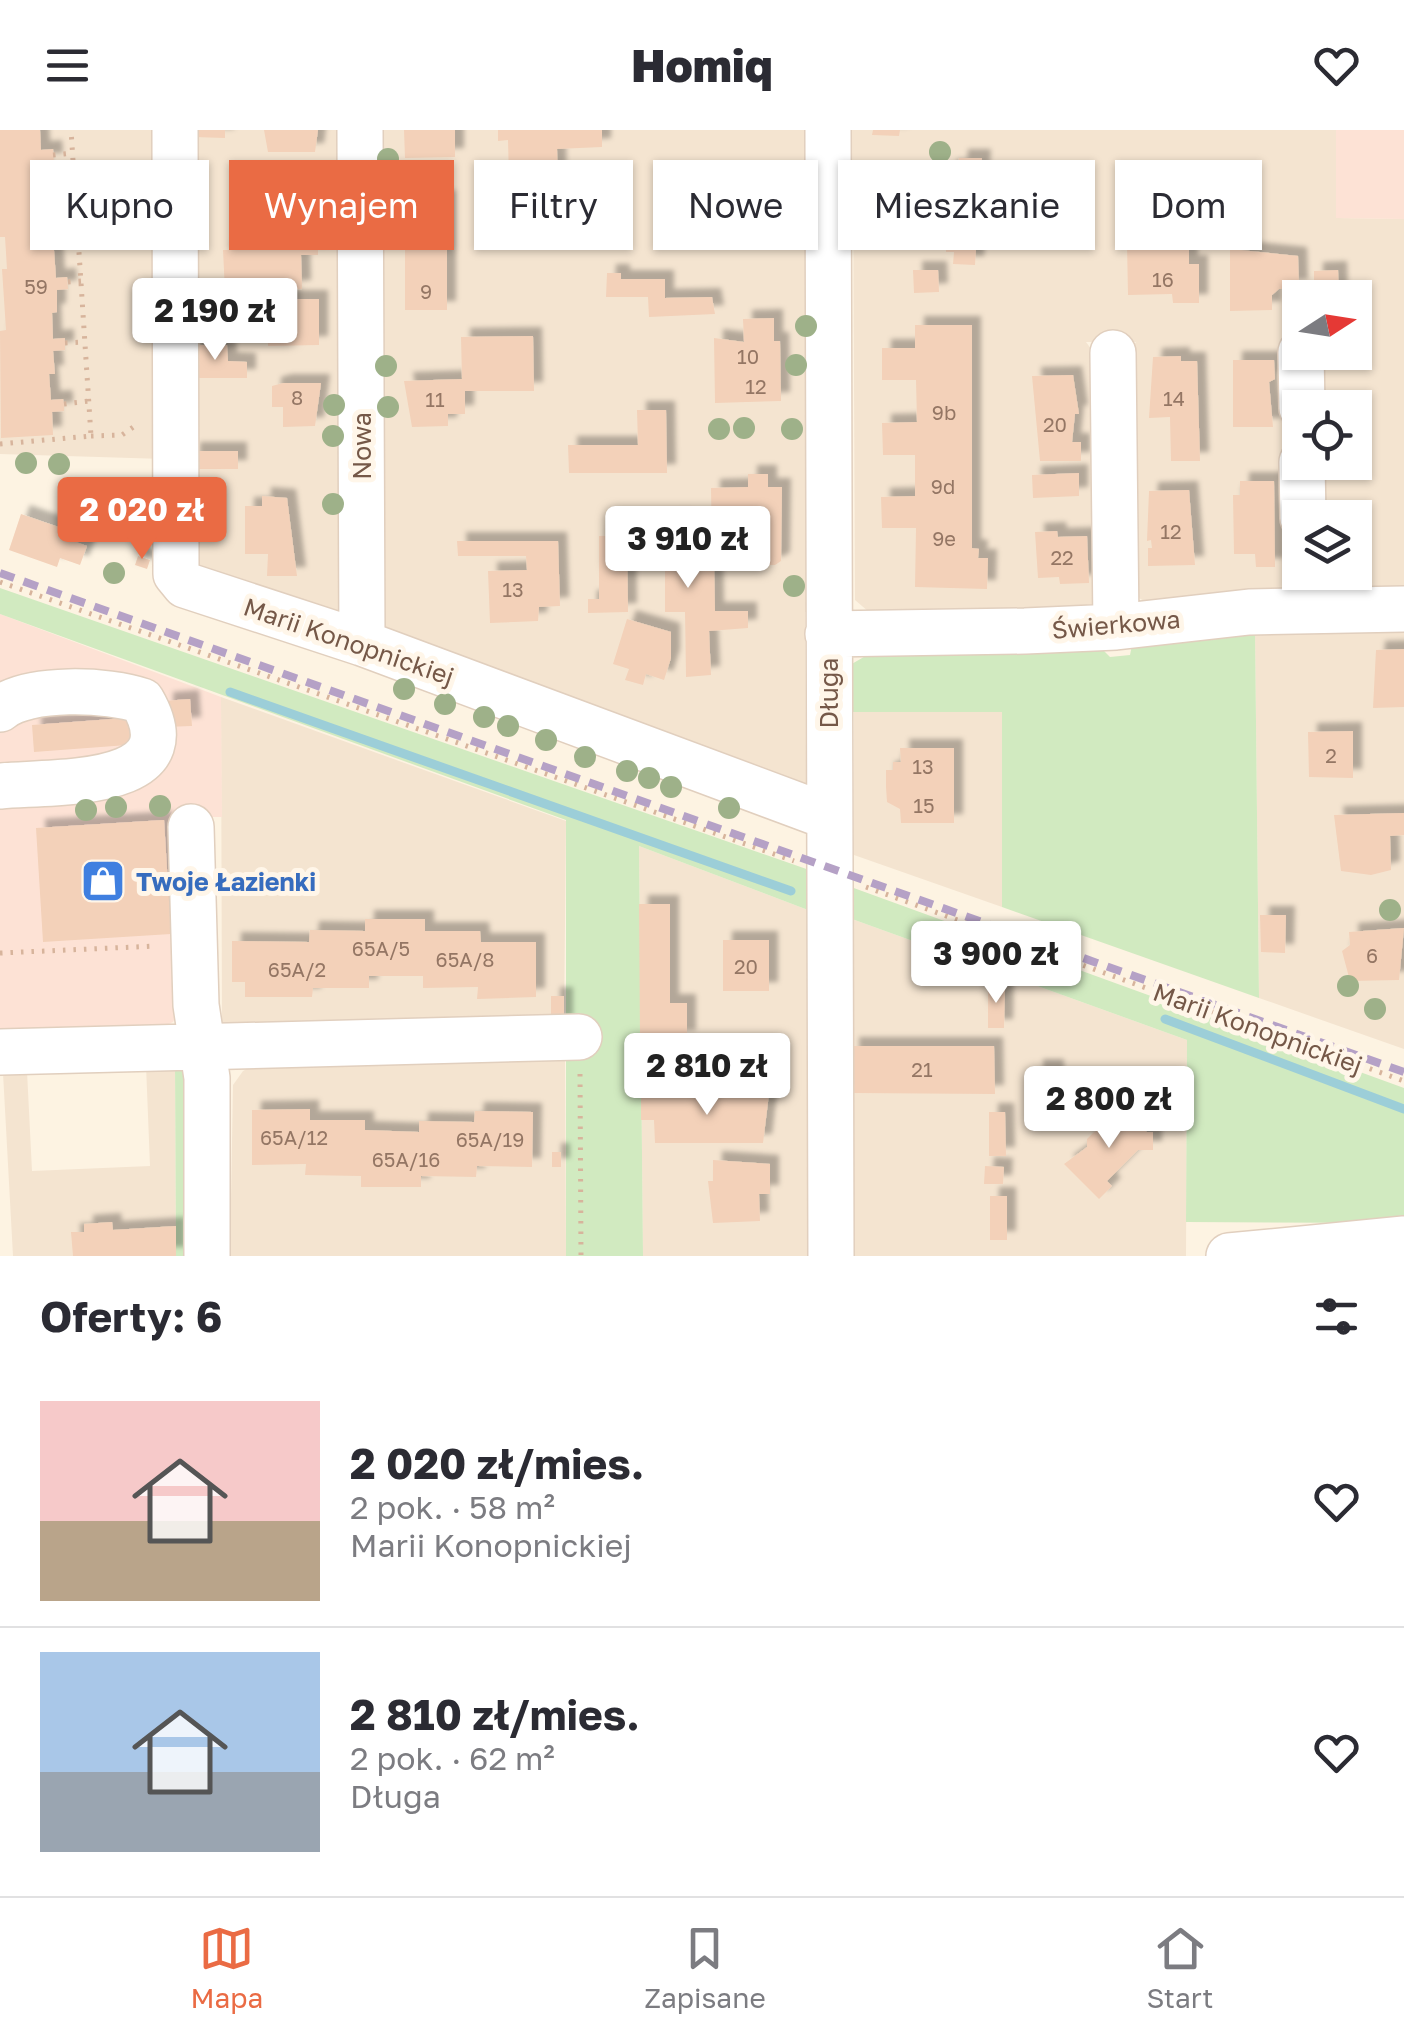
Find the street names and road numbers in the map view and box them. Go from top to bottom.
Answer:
street label: Nowa [346,412,377,480]
street label: Marii Konopnickiej [240,590,458,692]
street label: Świerkowa [1050,603,1182,645]
street label: Długa [813,658,844,728]
street label: Marii Konopnickiej [1149,976,1367,1080]

